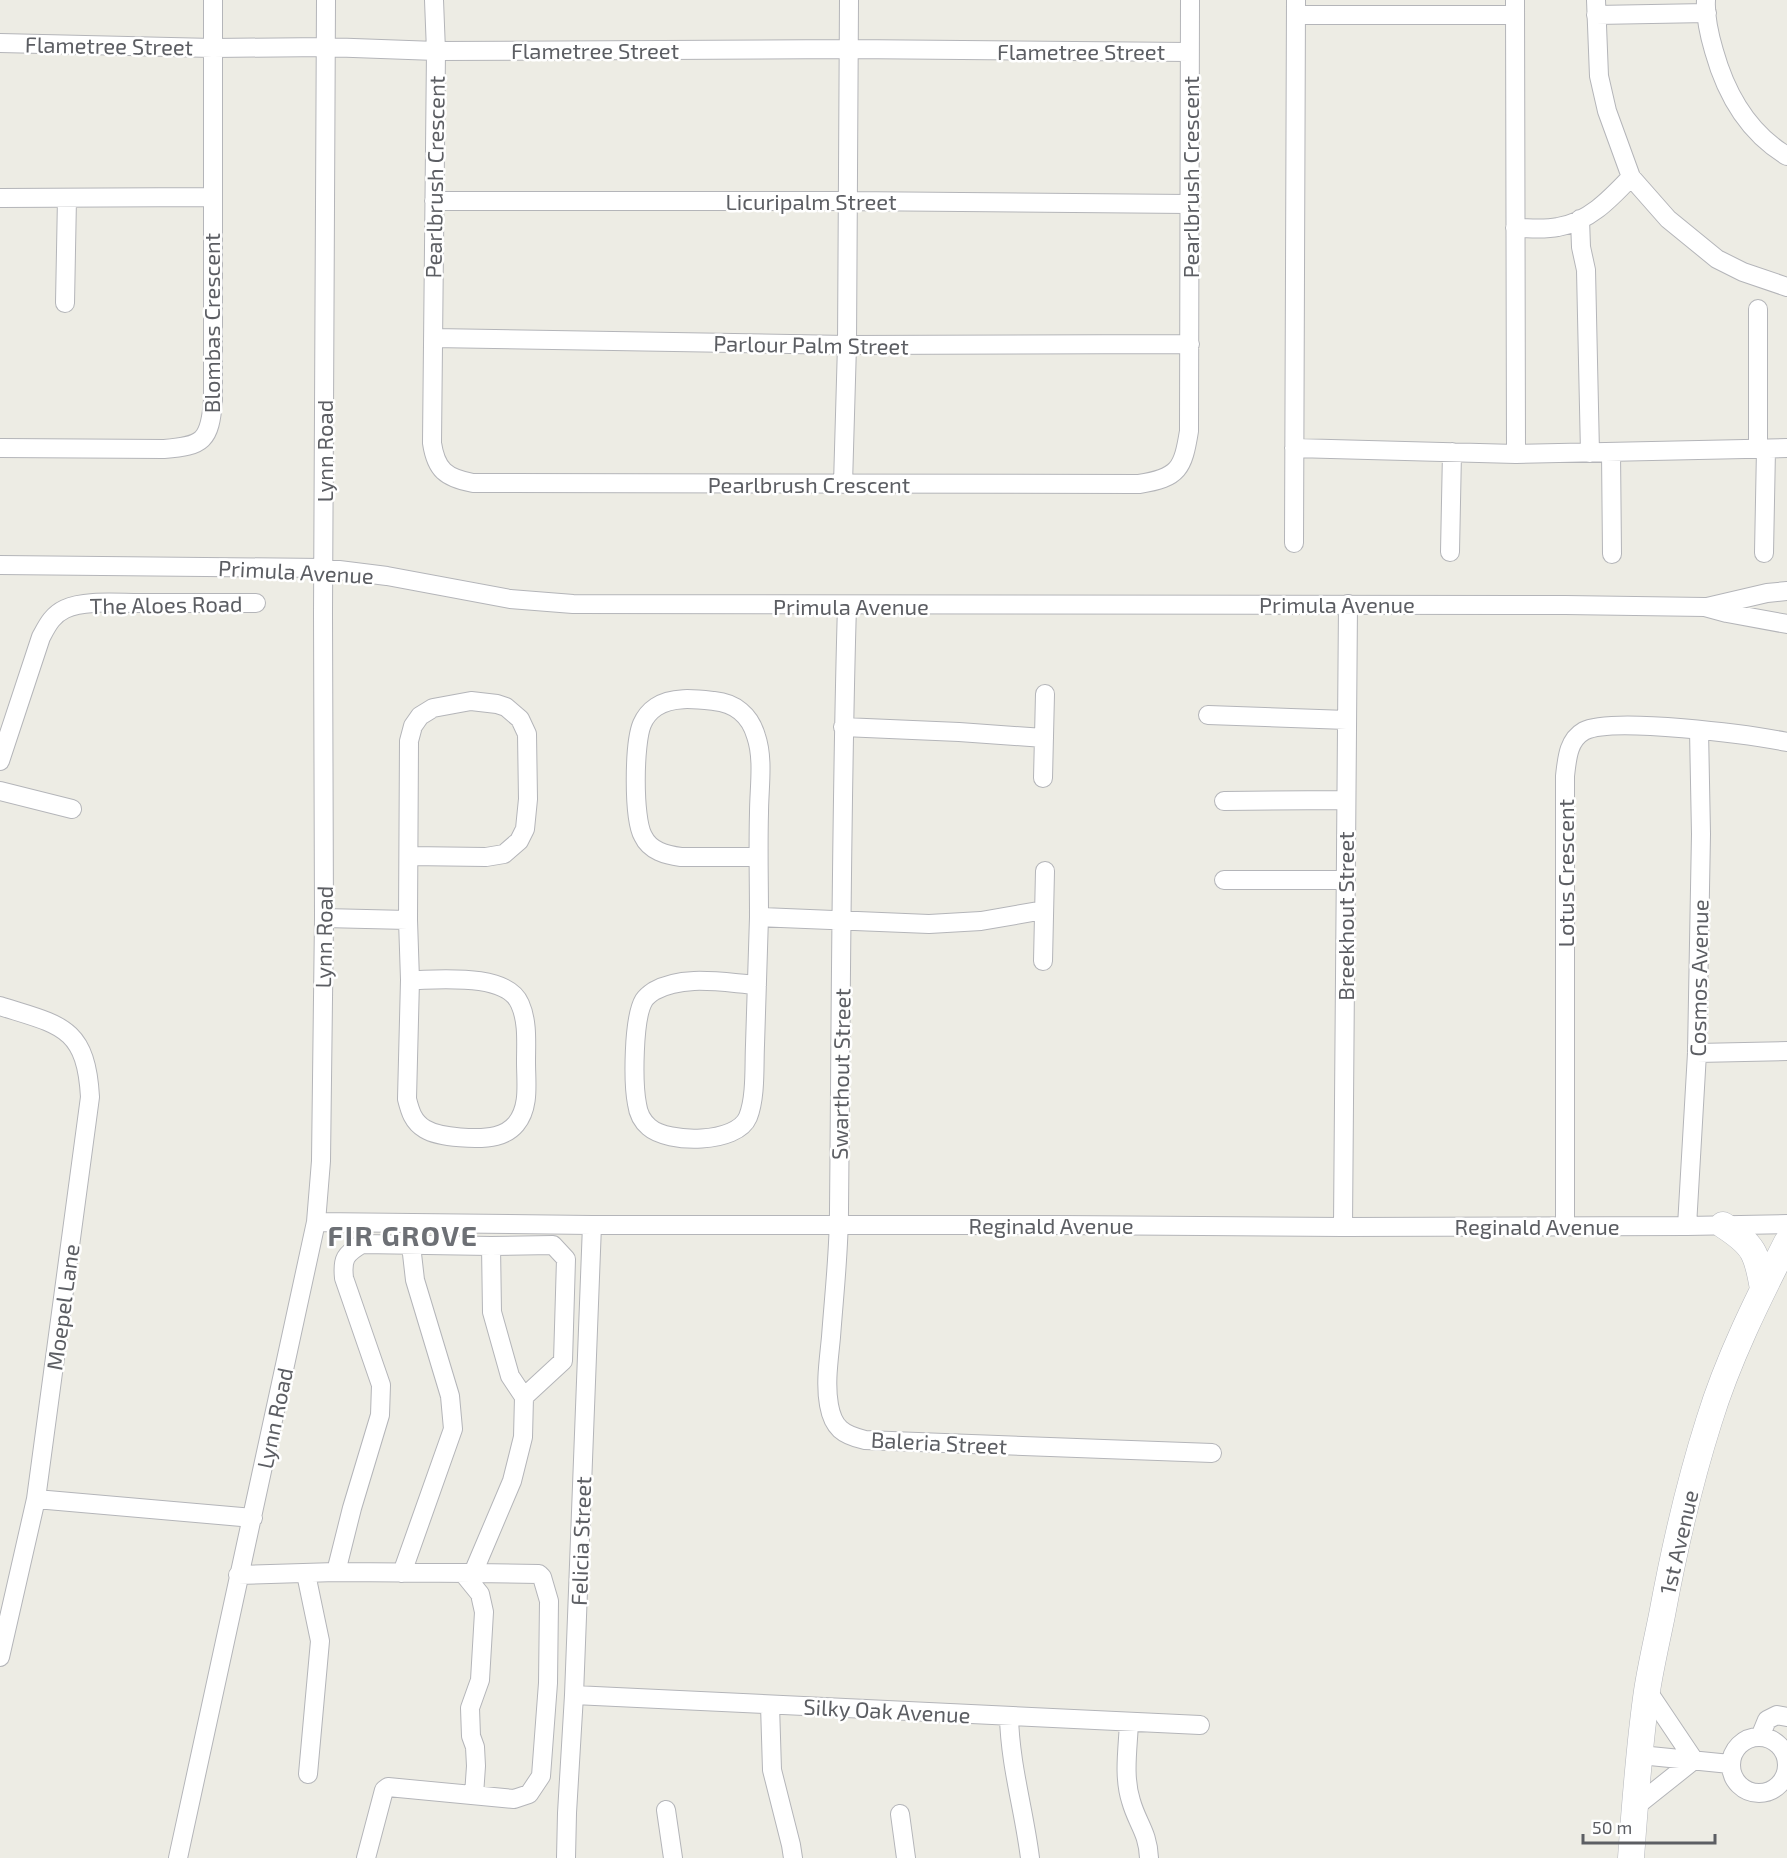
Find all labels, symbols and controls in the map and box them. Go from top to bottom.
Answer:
street label: Flametree Street [25,31,193,59]
street label: Flametree Street [511,37,679,63]
street label: Flametree Street [997,38,1165,64]
street label: Pearlbrush Crescent [419,76,449,278]
street label: Pearlbrush Crescent [1177,76,1203,278]
street label: Licuripalm Street [725,188,897,214]
street label: Blombas Crescent [198,233,224,413]
street label: Parlour Palm Street [713,329,909,359]
street label: Lynn Road [311,400,337,502]
street label: Pearlbrush Crescent [708,471,910,497]
street label: Primula Avenue [218,554,374,588]
street label: The Aloes Road [89,590,243,618]
street label: Primula Avenue [1259,591,1415,617]
street label: Primula Avenue [773,593,929,619]
street label: Lotus Crescent [1552,799,1578,947]
street label: Breekhout Street [1332,831,1358,1001]
street label: Lynn Road [309,885,337,989]
street label: Cosmos Avenue [1684,899,1712,1057]
street label: Swarthout Street [826,988,854,1160]
street label: Reginald Avenue [968,1212,1134,1238]
street label: Reginald Avenue [1454,1213,1620,1239]
district label: FIR GROVE [328,1218,478,1252]
street label: Moepel Lane [40,1242,84,1372]
street label: Lynn Road [251,1365,297,1471]
street label: Baleria Street [870,1425,1008,1459]
street label: Felicia Street [565,1476,595,1606]
street label: 1st Avenue [1653,1487,1703,1597]
street label: Silky Oak Avenue [803,1693,971,1727]
scale bar [1583,1807,1715,1845]
text: 50 m [1592,1816,1632,1838]

